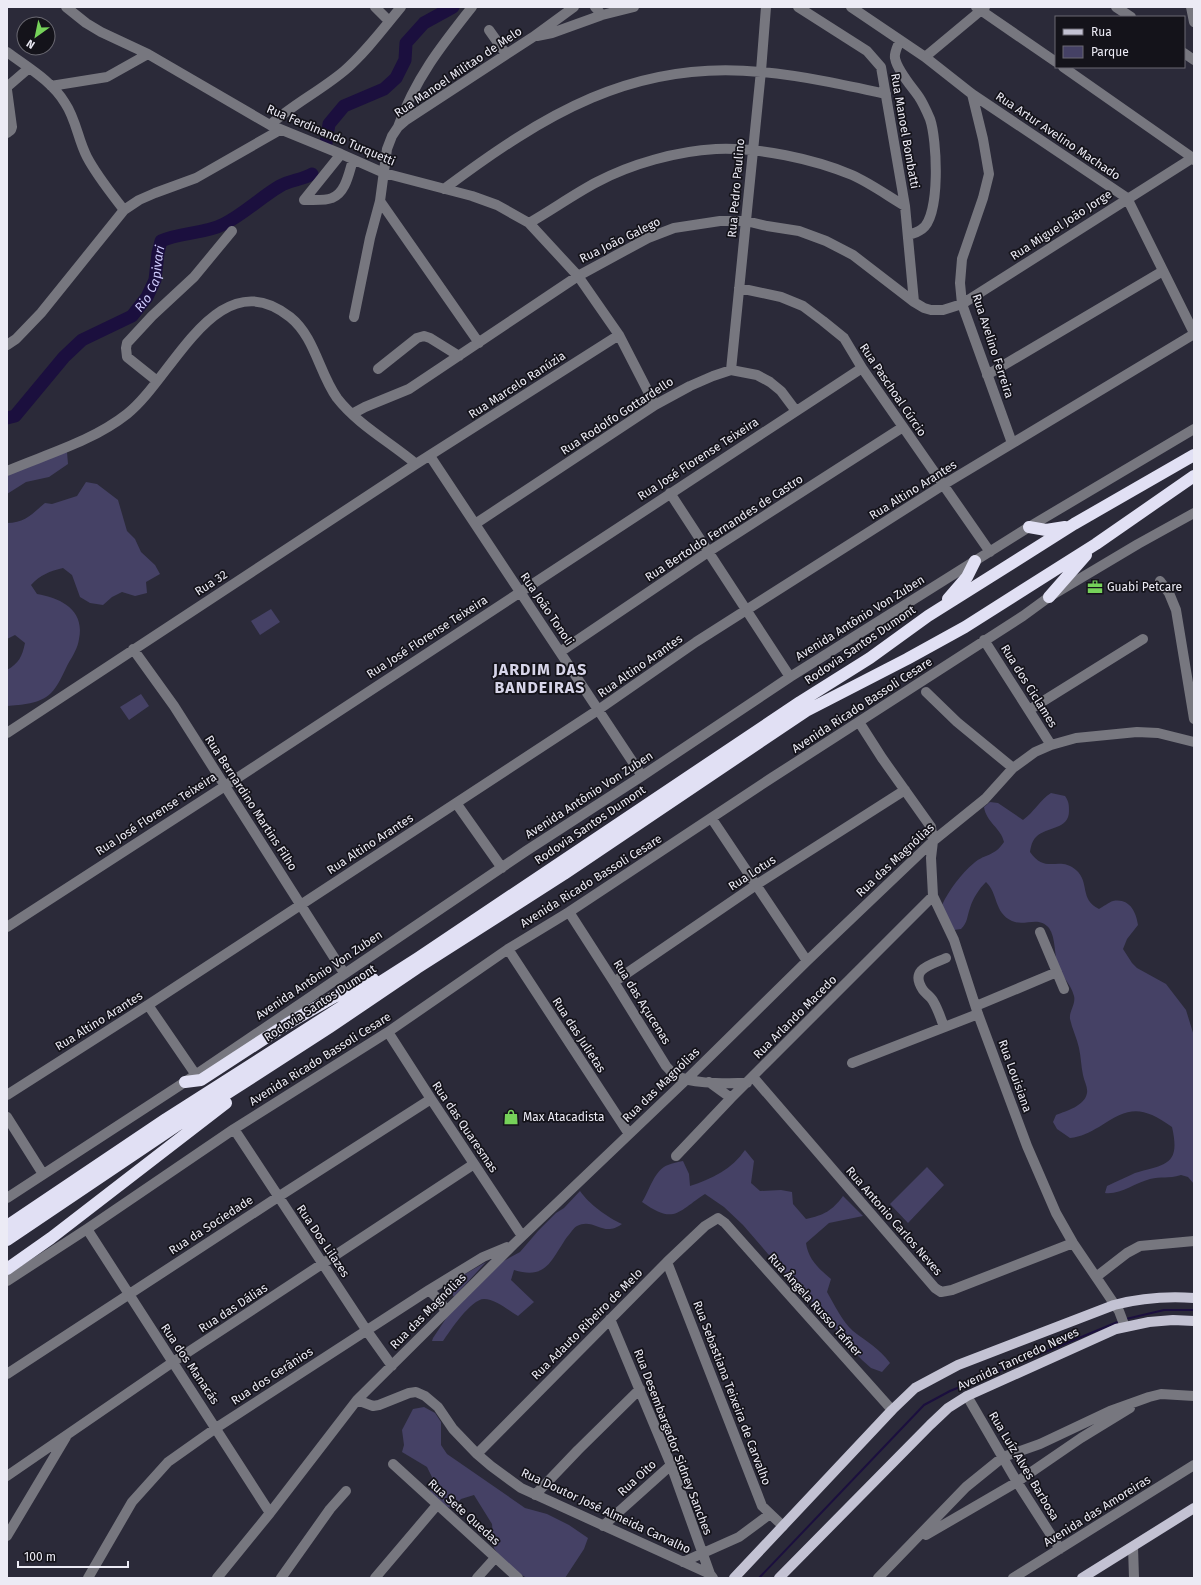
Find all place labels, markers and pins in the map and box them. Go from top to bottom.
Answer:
office icon: Guabi Petcare [1086,578,1104,596]
place label: Guabi Petcare [1107,580,1182,594]
shop icon: Max Atacadista [502,1108,520,1126]
place label: Max Atacadista [523,1110,605,1124]

